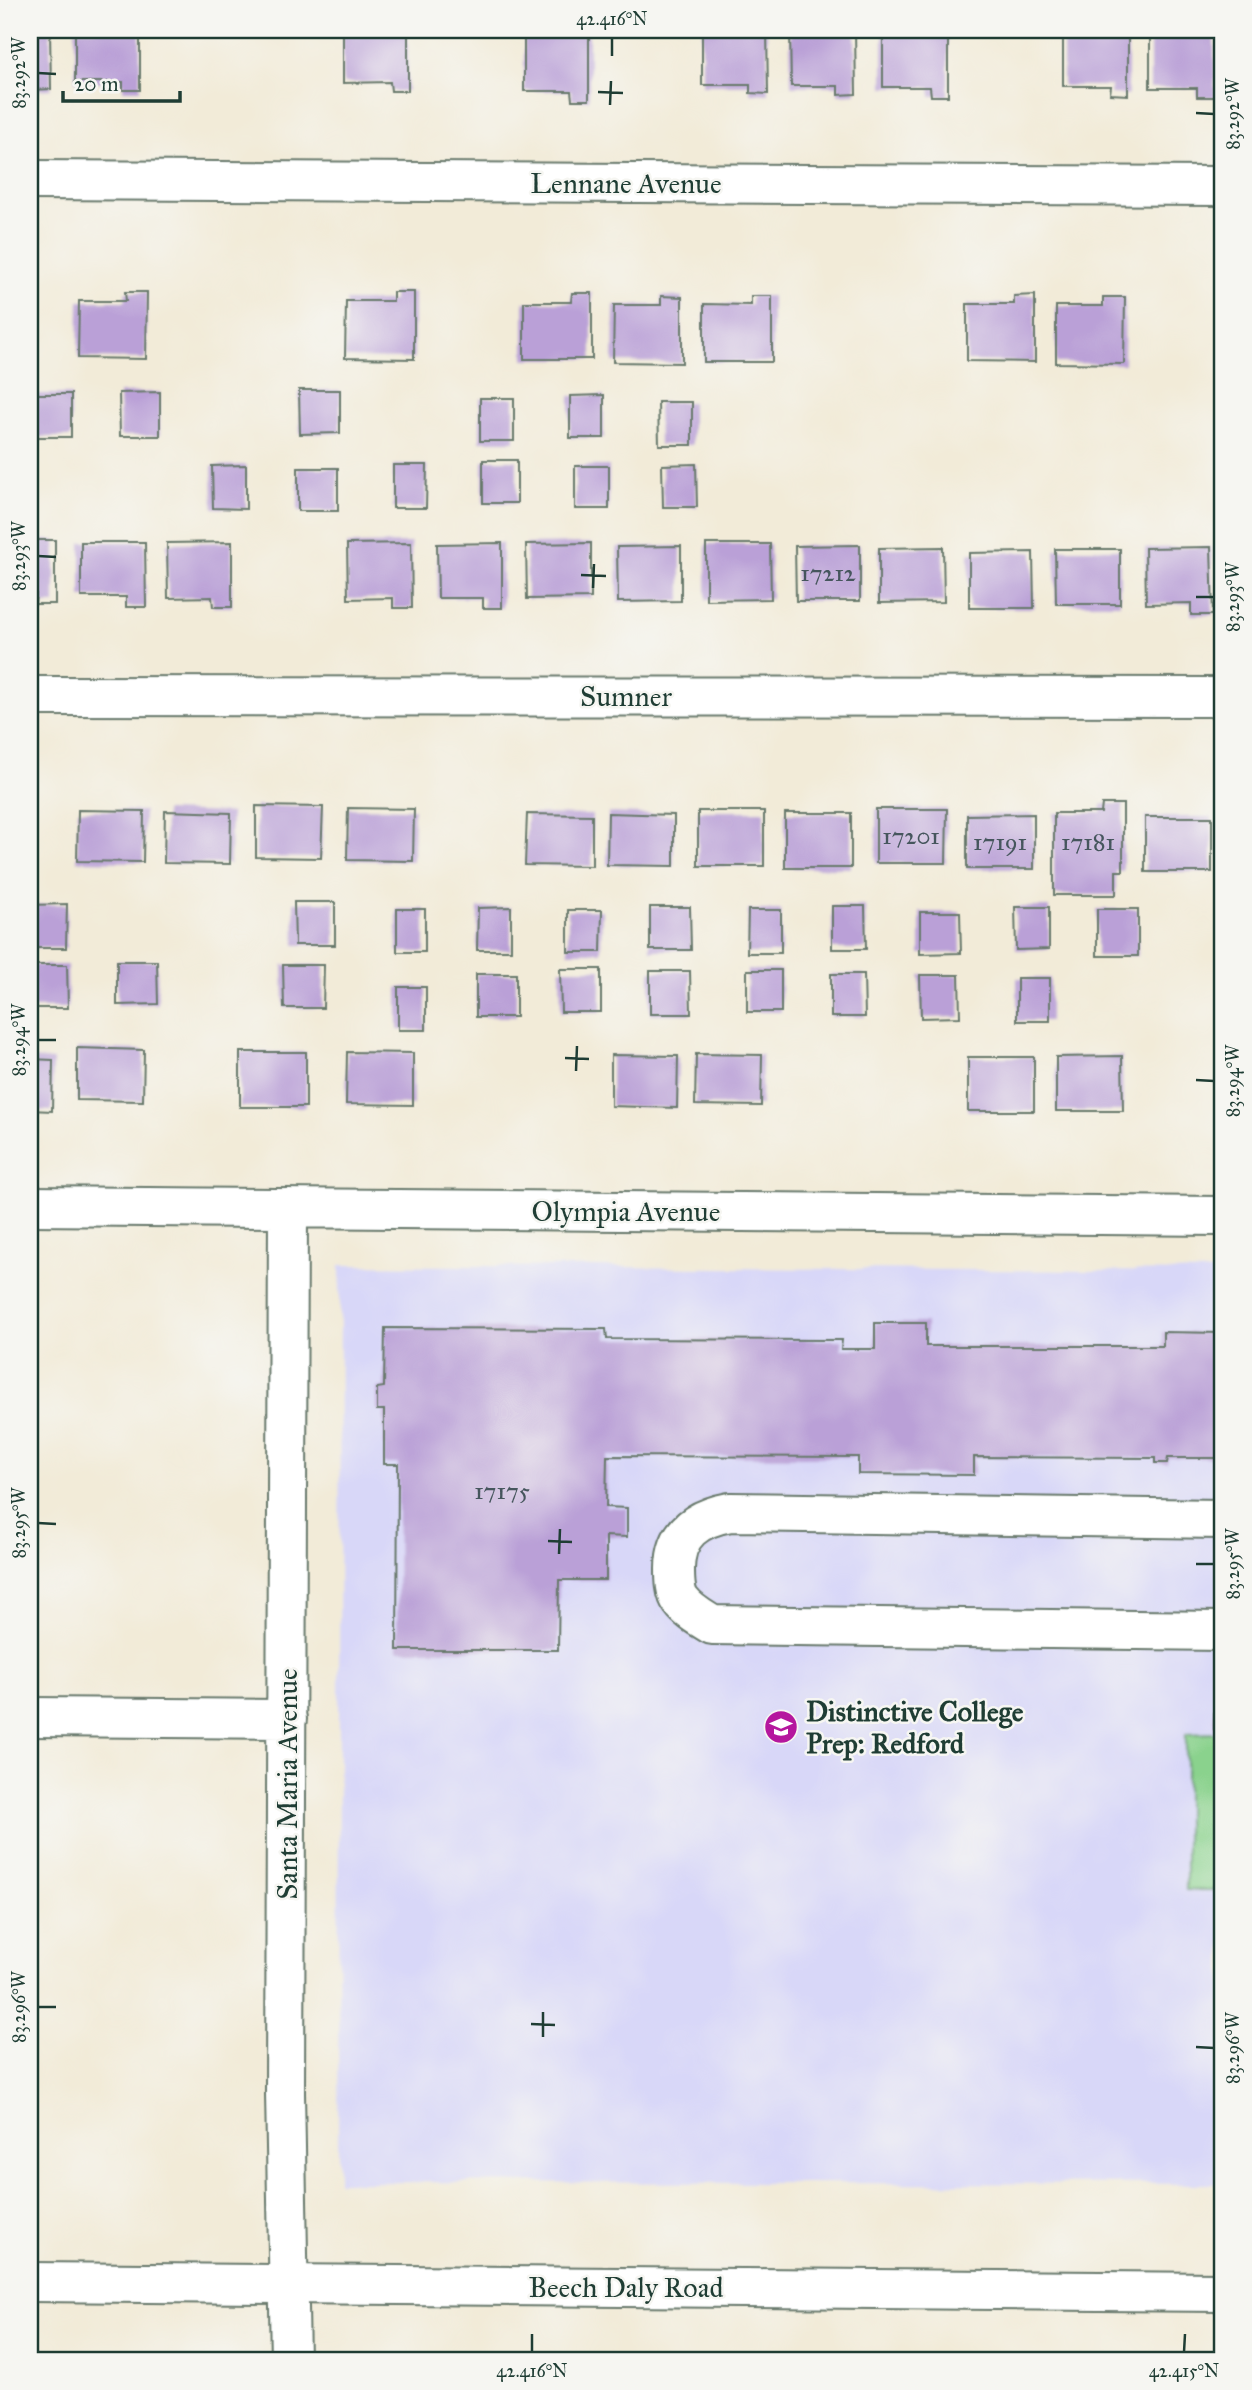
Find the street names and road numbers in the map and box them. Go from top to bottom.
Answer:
street label: Lennane Avenue [530,166,722,201]
street label: Sumner [580,679,672,714]
street label: Olympia Avenue [532,1194,720,1229]
street label: Santa Maria Avenue [270,1668,305,1900]
street label: Beech Daly Road [528,2270,724,2305]

